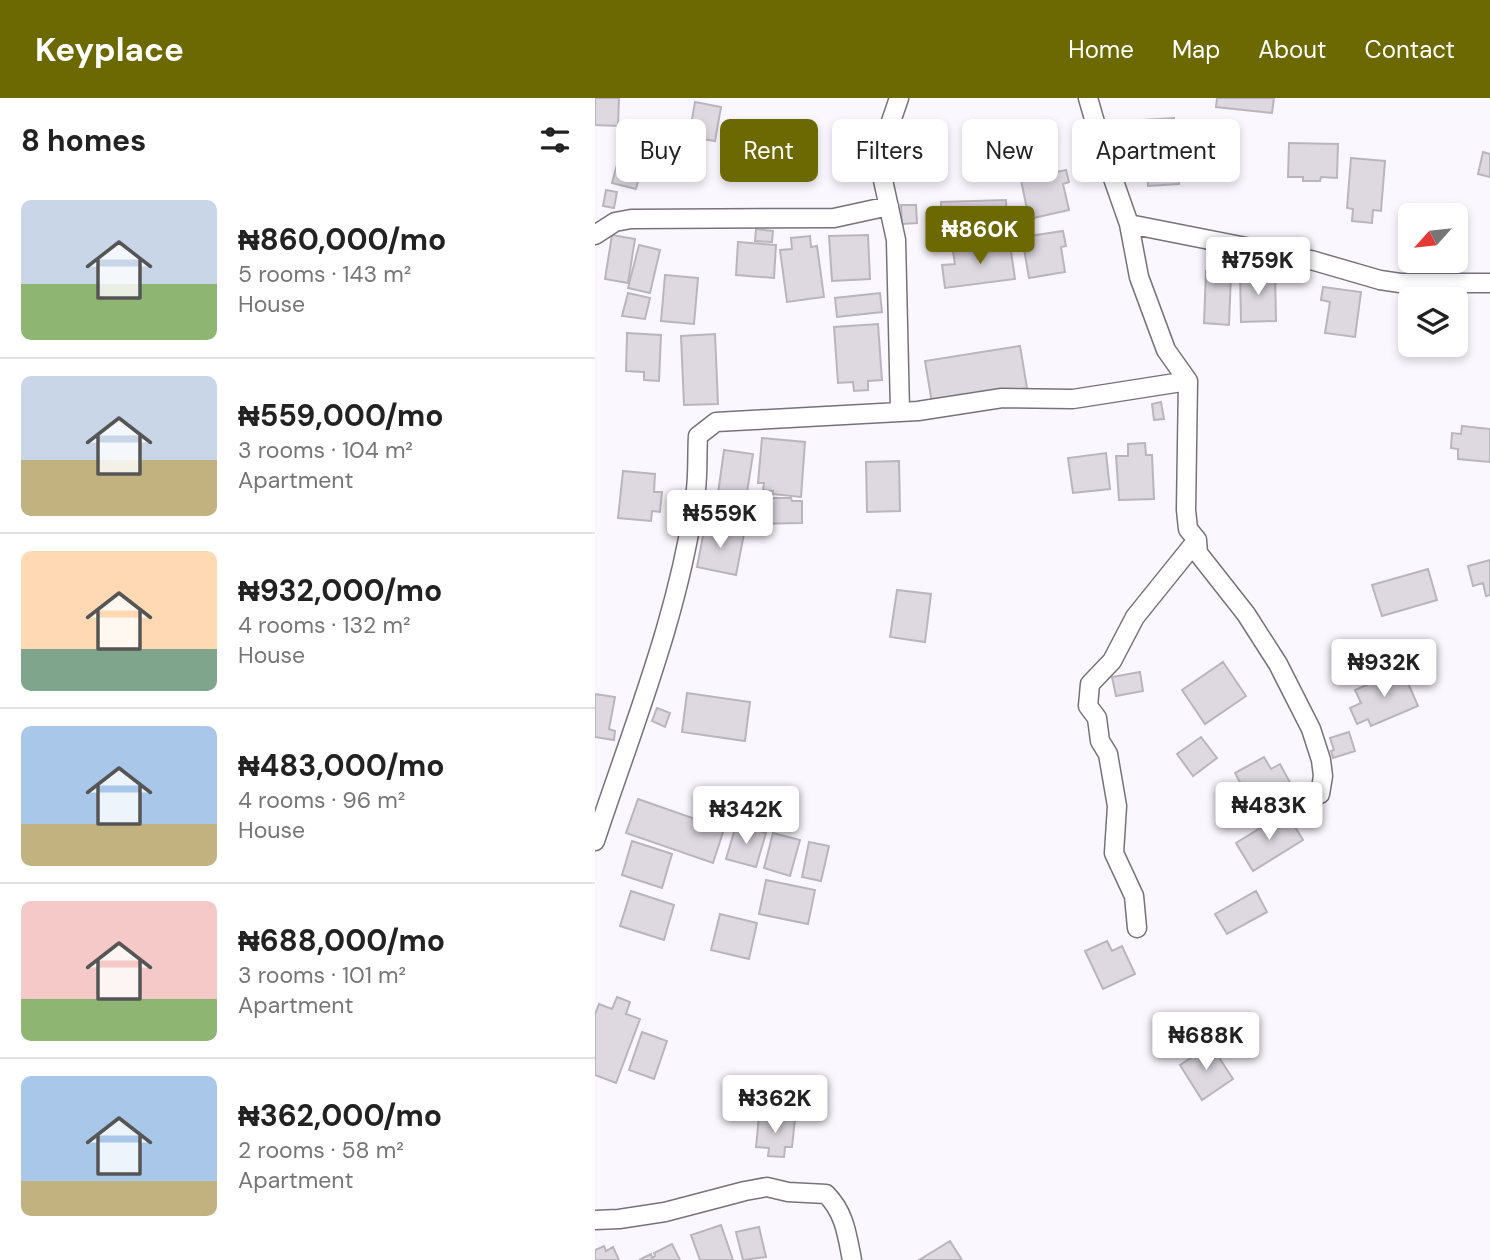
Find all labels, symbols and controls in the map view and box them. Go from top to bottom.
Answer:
text: Keyplace [35,28,184,71]
text: Home [1068,34,1134,65]
text: Map [1172,34,1220,65]
text: About [1258,34,1327,65]
text: Contact [1365,34,1455,65]
chip: Buy [616,119,706,182]
chip: Rent [720,119,818,182]
chip: Filters [832,119,948,182]
chip: New [962,119,1058,182]
chip: Apartment [1072,119,1240,182]
text: 8 homes [21,121,146,160]
icon: filters [536,121,574,159]
north arrow [1398,203,1468,273]
map controls [1398,203,1468,357]
pin: ₦860K [931,206,1029,266]
text: ₦860K [942,214,1018,244]
text: ₦860,000/mo [238,220,446,259]
icon: home [77,228,161,312]
pin: ₦759K [1209,238,1307,297]
text: ₦759K [1222,245,1294,275]
text: 5 rooms · 143 m² [238,259,411,289]
button: layers [1398,287,1468,357]
text: House [238,289,305,319]
text: ₦559,000/mo [238,396,444,435]
icon: home [77,404,161,488]
text: 3 rooms · 104 m² [238,435,413,465]
text: Apartment [238,465,353,495]
pin: ₦559K [671,490,769,550]
text: ₦559K [683,498,757,528]
text: ₦932,000/mo [238,571,442,610]
icon: home [77,579,161,663]
text: 4 rooms · 132 m² [238,610,410,640]
text: House [238,640,305,670]
pin: ₦932K [1335,640,1433,699]
text: ₦932K [1347,647,1421,677]
text: ₦483,000/mo [238,746,445,785]
icon: home [77,754,161,838]
pin: ₦483K [1220,782,1318,842]
text: 4 rooms · 96 m² [238,785,405,815]
pin: ₦342K [697,786,795,846]
text: ₦483K [1231,790,1307,820]
text: ₦342K [709,794,783,824]
text: House [238,815,305,845]
text: ₦688,000/mo [238,921,445,960]
icon: home [77,929,161,1013]
text: 3 rooms · 101 m² [238,960,406,990]
text: Apartment [238,990,353,1020]
pin: ₦688K [1157,1012,1255,1072]
text: ₦688K [1168,1020,1244,1050]
pin: ₦362K [726,1076,824,1135]
text: ₦362K [738,1083,812,1113]
text: ₦362,000/mo [238,1096,442,1135]
icon: home [77,1104,161,1188]
text: 2 rooms · 58 m² [238,1135,404,1165]
text: Apartment [238,1165,353,1195]

